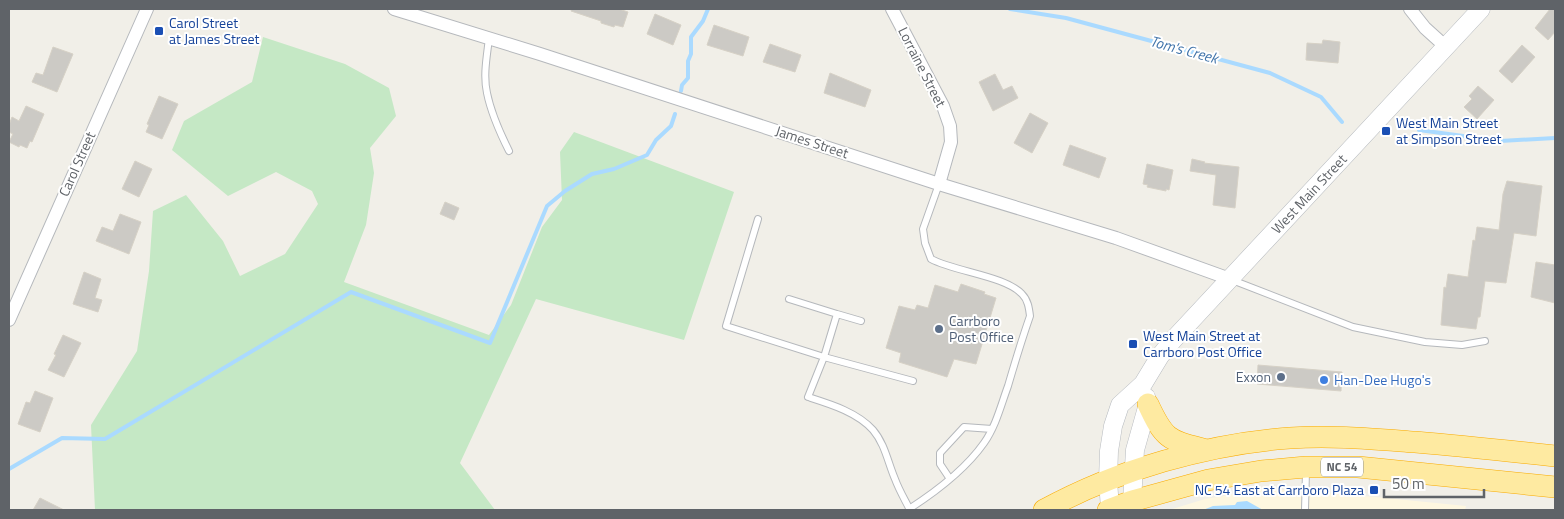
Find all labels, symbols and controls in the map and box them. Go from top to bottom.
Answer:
place label: Carol Street at James Street [169,12,260,49]
street label: Lorraine Street [893,23,952,111]
marker: Carol Street at James Street [153,25,165,37]
water label: Tom's Creek [1148,29,1223,70]
place label: West Main Street at Simpson Street [1396,112,1501,149]
street label: James Street [773,120,851,163]
marker: West Main Street at Simpson Street [1380,125,1392,137]
street label: Carol Street [53,128,100,200]
street label: West Main Street [1266,149,1351,238]
place label: Carrboro Post Office [949,310,1014,347]
marker: Carrboro Post Office [933,323,945,335]
place label: West Main Street at Carrboro Post Office [1143,325,1262,362]
marker: West Main Street at Carrboro Post Office [1127,338,1139,350]
place label: Exxon [1236,366,1271,387]
place label: Han-Dee Hugo's [1334,369,1431,390]
marker: Exxon [1275,371,1287,383]
marker: Han-Dee Hugo's [1318,374,1330,386]
road number: NC 54 [1321,458,1363,477]
scale bar [1384,466,1484,498]
text: 50 m [1392,472,1425,495]
place label: NC 54 East at Carrboro Plaza [1195,479,1364,500]
marker: NC 54 East at Carrboro Plaza [1368,484,1380,496]

